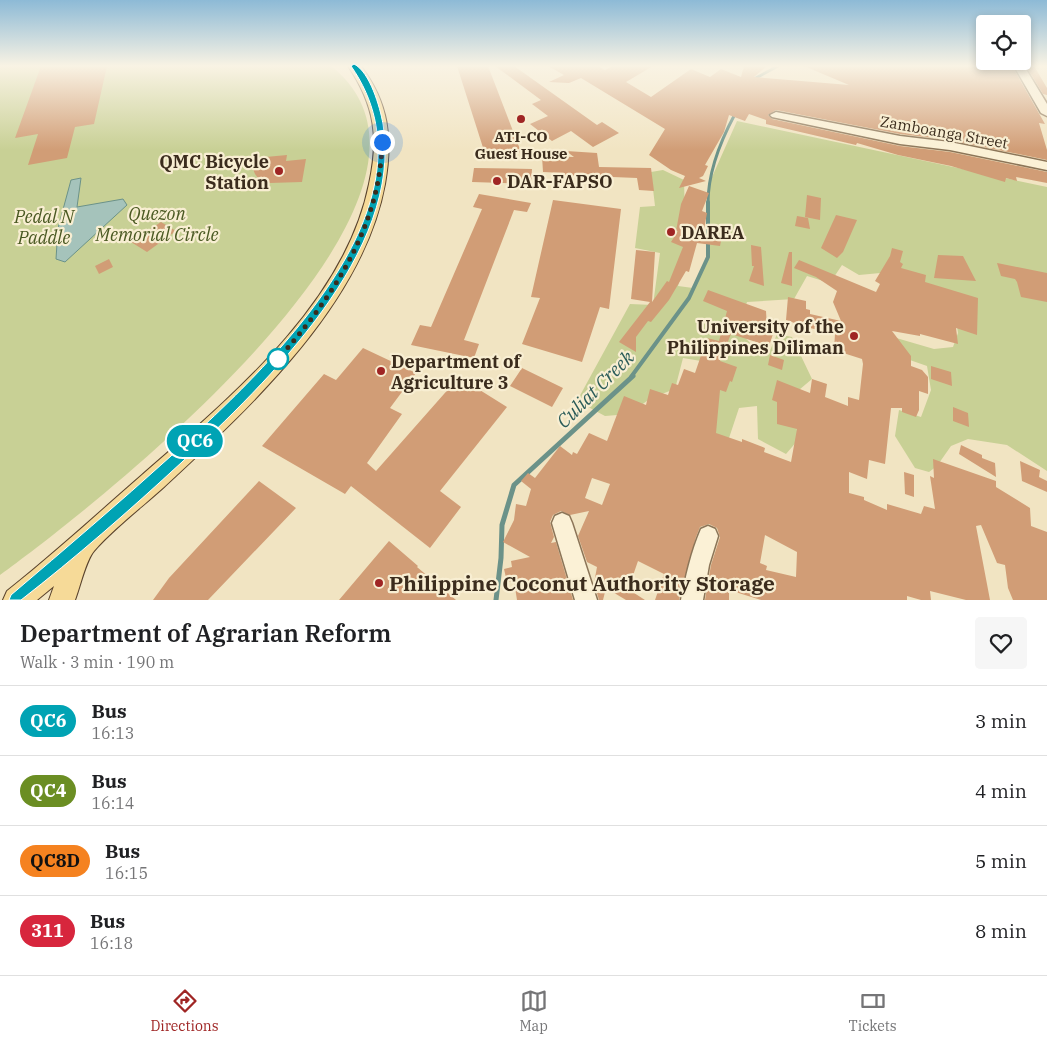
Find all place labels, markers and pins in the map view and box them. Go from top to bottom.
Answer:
marker: ATI-CO Guest House [515,113,527,125]
place label: ATI-CO Guest House [474,127,568,163]
place label: QMC Bicycle Station [159,150,269,194]
marker: QMC Bicycle Station [273,165,285,177]
place label: DAR-FAPSO [507,170,613,193]
marker: DAR-FAPSO [491,175,503,187]
place label: DAREA [681,221,745,244]
marker: DAREA [665,226,677,238]
place label: University of the Philippines Diliman [667,315,844,359]
marker: University of the Philippines Diliman [848,330,860,342]
unlabelled marker [267,348,289,370]
place label: Department of Agriculture 3 [391,350,522,394]
marker: Department of Agriculture 3 [375,365,387,377]
place label: Philippine Coconut Authority Storage [389,569,775,597]
marker: Philippine Coconut Authority Storage [373,577,385,589]

